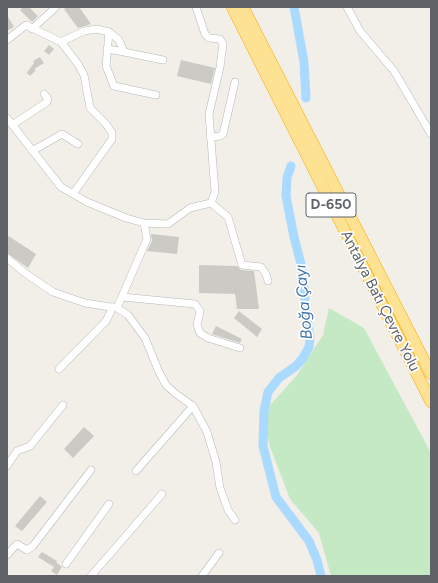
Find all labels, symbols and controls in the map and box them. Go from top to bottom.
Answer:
road number: D-650 [306,193,356,217]
street label: Antalya Batı Çevre Yolu [337,227,423,375]
water label: Boğa Çayı [291,264,317,340]

